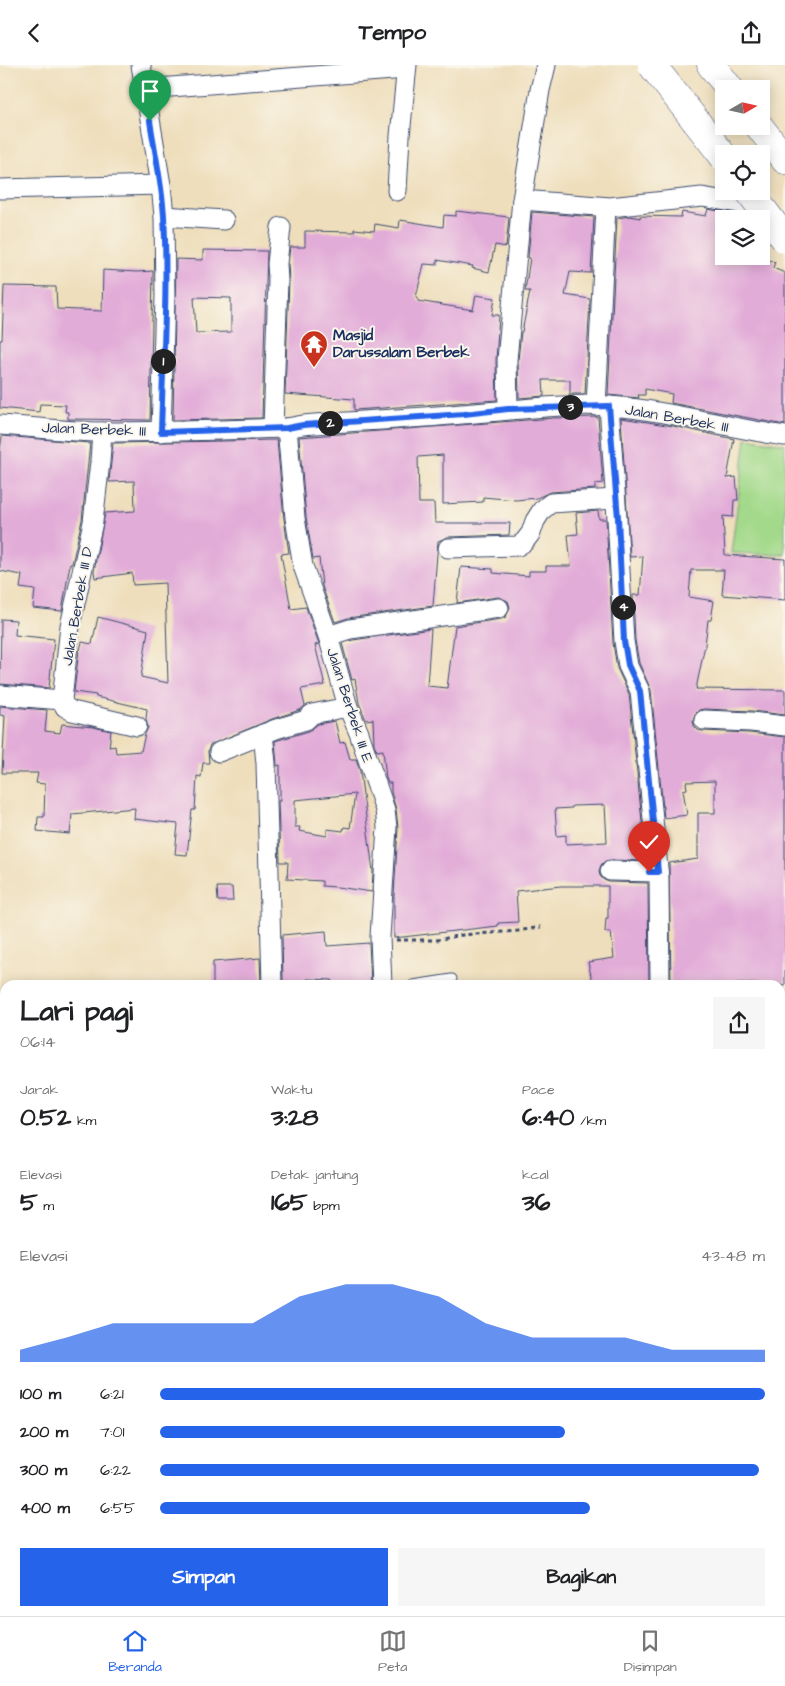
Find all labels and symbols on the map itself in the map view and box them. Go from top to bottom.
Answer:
pin [129,70,171,121]
north arrow [715,80,770,135]
place label: Masjid Darussalam Berbek [333,325,470,363]
temple icon: Masjid Darussalam Berbek [299,329,329,368]
pin: 1 [150,349,176,373]
pin: 3 [558,395,582,419]
street label: Jalan Berbek III [624,399,730,438]
pin: 2 [318,411,342,435]
street label: Jalan Berbek III [41,417,147,442]
street label: Jalan Berbek III D [57,545,98,667]
pin: 4 [610,595,636,619]
street label: Jalan Berbek III E [321,645,378,765]
pin [628,821,670,872]

